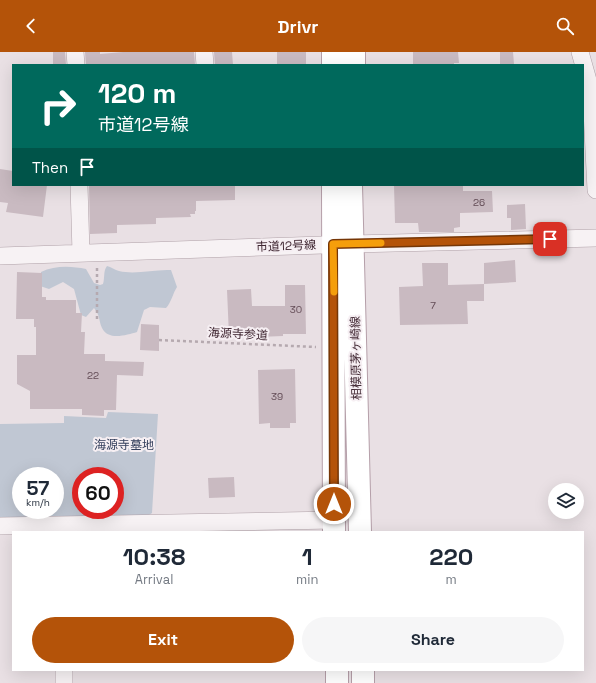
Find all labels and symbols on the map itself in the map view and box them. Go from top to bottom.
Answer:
house number: 26 [473,196,485,209]
pin [533,222,567,256]
street label: 市道12号線 [256,237,316,255]
house number: 7 [430,299,436,312]
house number: 30 [290,303,302,316]
street label: 相模原茅ヶ崎線 [347,316,365,400]
street label: 海源寺参道 [208,324,268,344]
house number: 22 [87,369,99,382]
house number: 39 [271,390,283,403]
park label: 海源寺墓地 [94,437,154,453]
speed limit sign: 60 [72,467,124,519]
position arrow [313,483,355,525]

